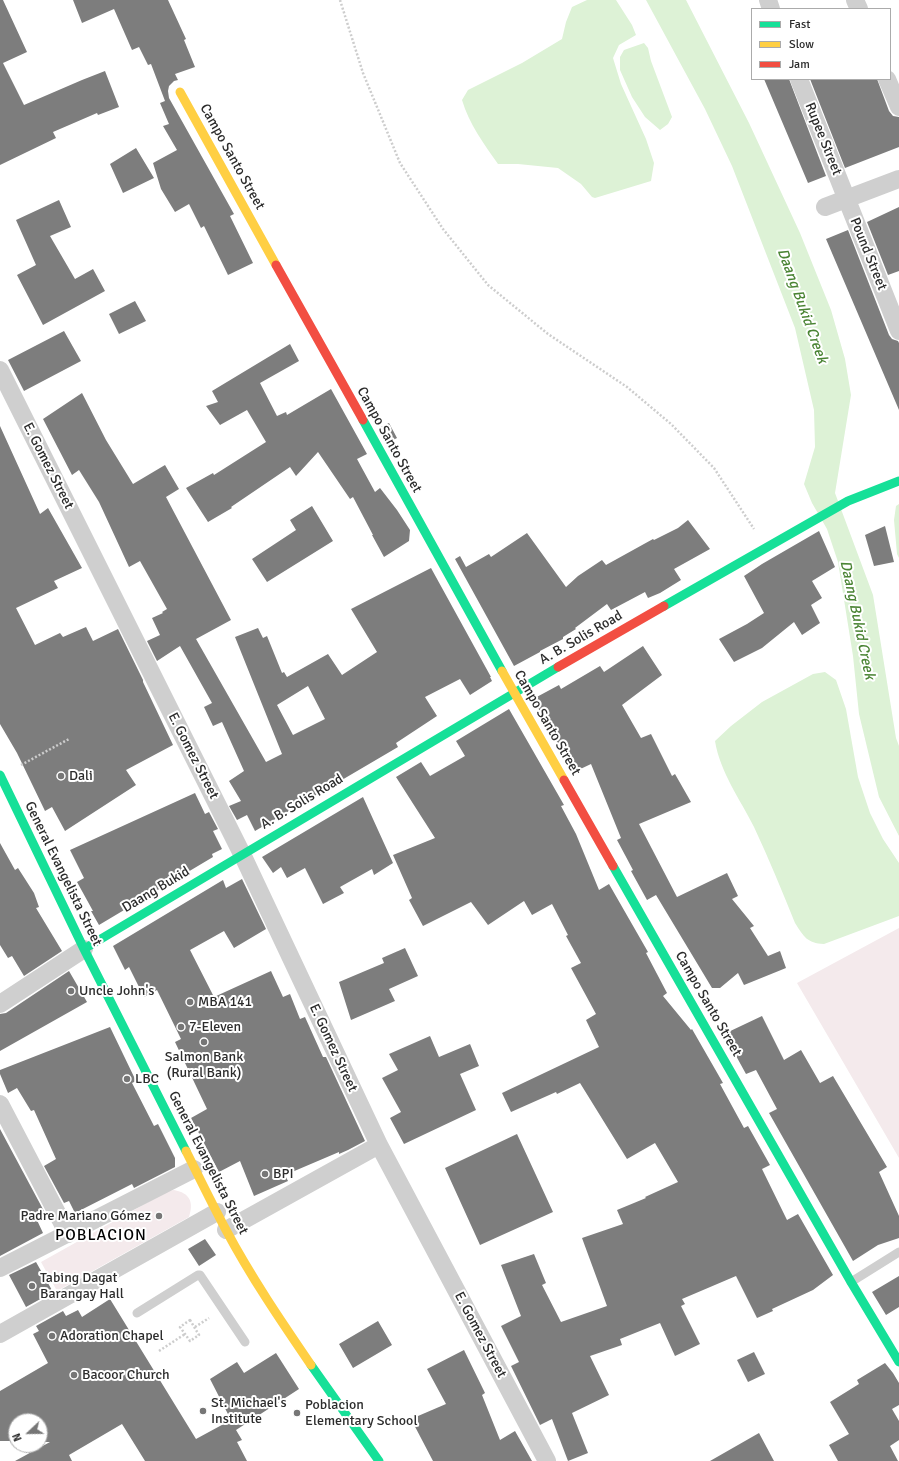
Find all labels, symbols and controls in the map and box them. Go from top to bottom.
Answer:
legend [751,8,891,80]
text: Fast [789,17,810,32]
text: Slow [789,37,814,52]
text: Jam [789,57,810,72]
street label: Rupee Street [801,100,845,178]
street label: Campo Santo Street [196,101,268,213]
street label: Pound Street [846,215,890,293]
water label: Daang Bukid Creek [773,246,831,366]
street label: Campo Santo Street [353,384,425,496]
street label: E. Gomez Street [19,420,77,512]
water label: Daang Bukid Creek [836,559,878,681]
street label: A. B. Solis Road [536,607,626,669]
street label: Campo Santo Street [510,667,584,779]
street label: E. Gomez Street [164,710,222,802]
place label: Dali [69,768,93,784]
marker: Dali [56,771,66,781]
street label: A. B. Solis Road [258,771,346,833]
street label: General Evangelista Street [21,799,105,949]
street label: Daang Bukid [119,863,193,917]
street label: Campo Santo Street [671,948,745,1060]
place label: Uncle John's [79,983,154,999]
marker: Uncle John's [66,986,76,996]
place label: MBA 141 [198,994,252,1010]
marker: MBA 141 [185,997,195,1007]
street label: E. Gomez Street [305,1001,361,1095]
place label: 7-Eleven [189,1019,241,1035]
marker: 7-Eleven [176,1022,186,1032]
marker: Salmon Bank (Rural Bank) [199,1037,209,1047]
place label: Salmon Bank (Rural Bank) [165,1049,243,1082]
place label: LBC [135,1071,159,1087]
marker: LBC [122,1074,132,1084]
street label: General Evangelista Street [164,1088,252,1238]
place label: BPI [273,1166,294,1182]
marker: BPI [260,1169,270,1179]
place label: Padre Mariano Gómez [21,1208,151,1224]
marker: Padre Mariano Gómez [154,1211,164,1221]
district label: POBLACION [55,1226,147,1246]
place label: Tabing Dagat Barangay Hall [40,1270,124,1302]
marker: Tabing Dagat Barangay Hall [27,1281,37,1291]
street label: E. Gomez Street [450,1289,510,1381]
place label: Adoration Chapel [60,1328,164,1344]
marker: Adoration Chapel [47,1331,57,1341]
place label: Bacoor Church [82,1367,170,1383]
marker: Bacoor Church [69,1370,79,1380]
place label: St. Michael's Institute [211,1395,287,1428]
place label: Poblacion Elementary School [305,1397,418,1430]
marker: St. Michael's Institute [198,1406,208,1416]
marker: Poblacion Elementary School [292,1408,302,1418]
north arrow [8,1413,48,1453]
text: N [10,1431,25,1443]

